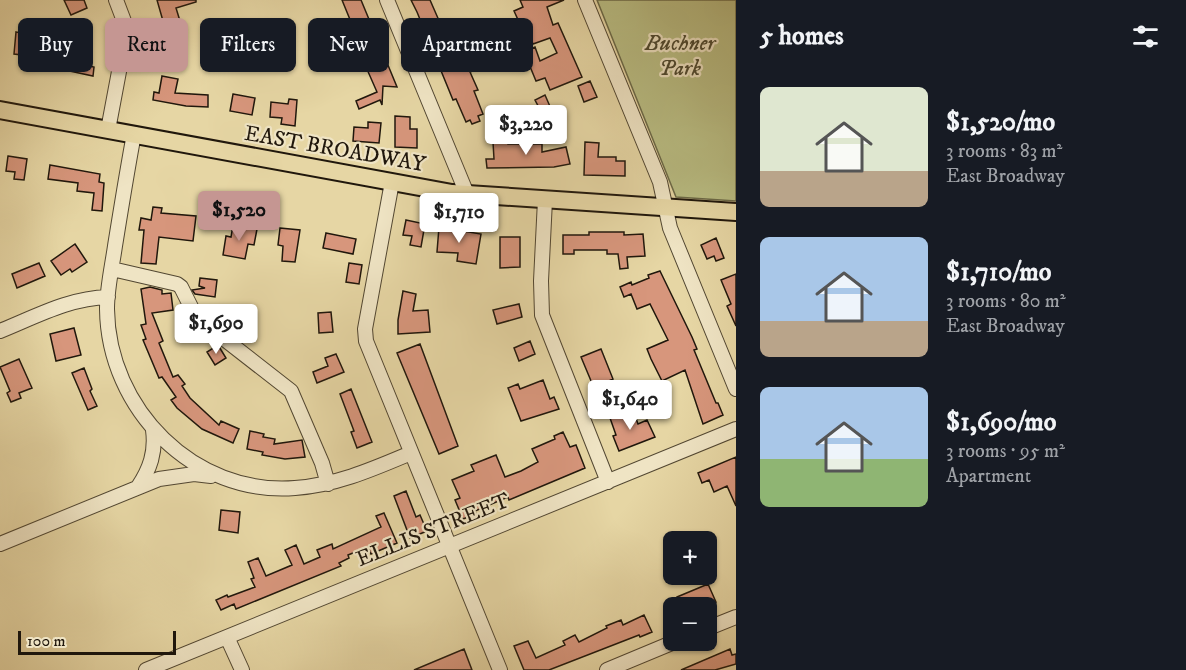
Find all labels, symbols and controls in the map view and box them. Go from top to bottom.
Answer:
chip: Buy [18,18,93,72]
chip: Rent [105,18,188,72]
chip: Filters [200,18,296,72]
chip: New [308,18,389,72]
chip: Apartment [401,18,533,72]
text: 5 homes [760,20,844,53]
icon: filters [1129,20,1162,53]
park label: Buchner Park [644,30,717,82]
pin: $3,220 [477,105,575,156]
text: $1,520/mo [946,106,1055,139]
icon: home [808,111,880,183]
text: $3,220 [499,112,553,137]
street label: EAST BROADWAY [242,120,429,178]
text: 3 rooms · 83 m² [946,139,1062,164]
text: East Broadway [946,164,1065,189]
pin: $1,520 [190,191,288,242]
pin: $1,710 [410,193,508,244]
text: $1,520 [212,198,266,223]
text: $1,710 [434,200,484,225]
text: $1,710/mo [946,256,1051,289]
icon: home [808,261,880,333]
text: 3 rooms · 80 m² [946,289,1066,314]
pin: $1,690 [167,304,265,355]
text: $1,690 [189,311,243,336]
text: East Broadway [946,314,1065,339]
pin: $1,640 [581,380,679,431]
text: $1,640 [602,387,658,412]
text: $1,690/mo [946,406,1056,439]
icon: home [808,411,880,483]
text: 3 rooms · 95 m² [946,439,1065,464]
text: Apartment [946,464,1031,489]
street label: ELLIS STREET [352,487,514,573]
map controls [663,531,717,651]
button: + [663,531,717,585]
button: − [663,597,717,651]
scale bar [18,628,176,656]
text: 100 m [27,631,66,651]

